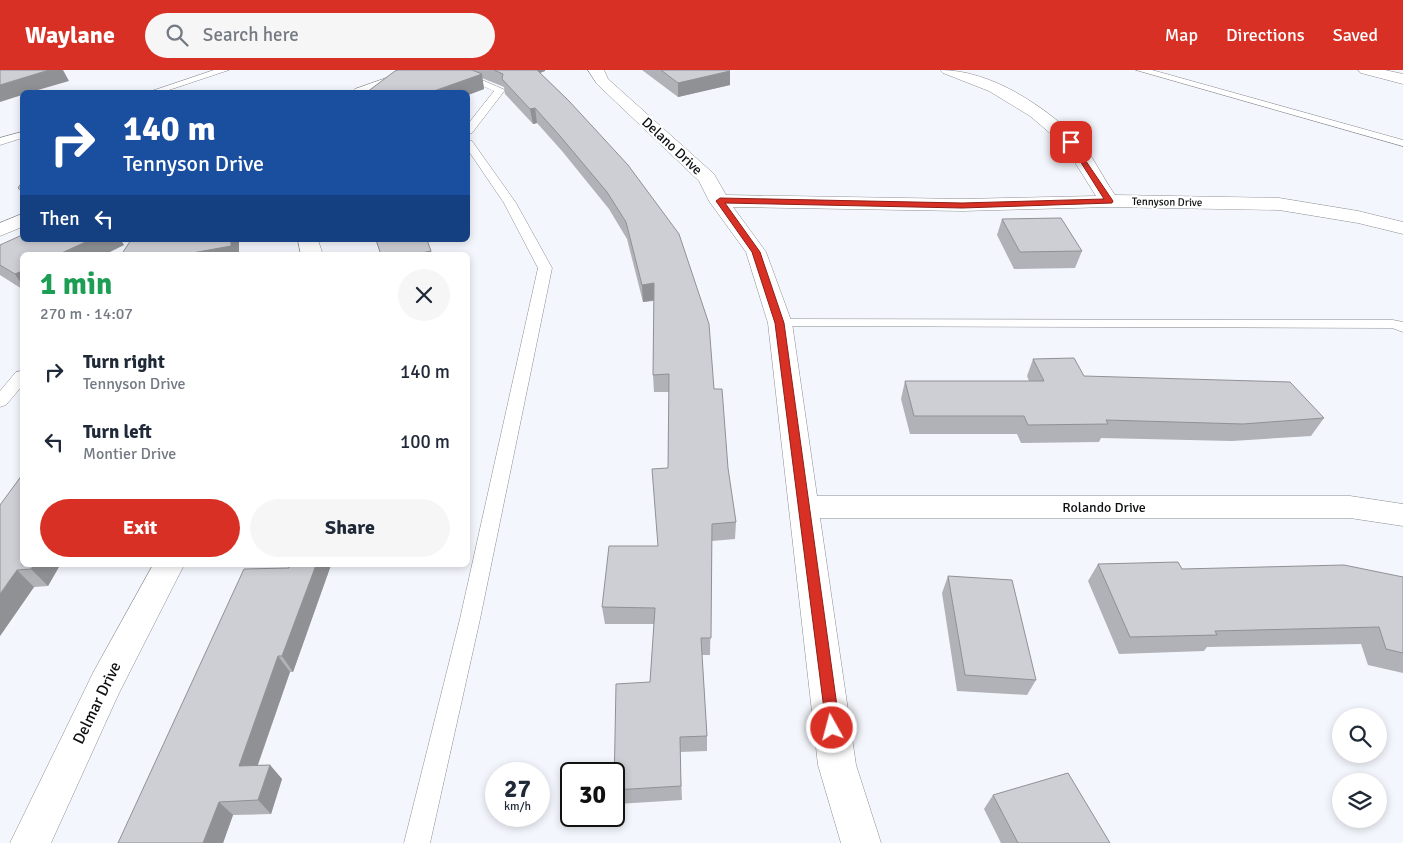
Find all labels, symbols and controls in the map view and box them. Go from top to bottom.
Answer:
search box [145,13,495,58]
text: Waylane [25,20,115,50]
icon: search [163,21,191,49]
text: Search here [203,23,299,47]
text: Map [1165,24,1198,46]
text: Directions [1226,24,1305,46]
text: Saved [1333,24,1378,46]
text: 140 m [123,107,216,150]
icon: right [40,110,105,175]
street label: Delano Drive [638,114,706,178]
pin [1050,121,1092,163]
icon: arrive [1057,128,1085,156]
text: Tennyson Drive [123,150,264,177]
street label: Tennyson Drive [1132,195,1202,209]
icon: left [90,205,118,233]
text: Then [40,207,80,231]
text: 1 min [40,266,112,303]
button: close [398,269,450,321]
text: 270 m · 14:07 [40,304,133,324]
text: Turn right [83,350,165,374]
icon: right [40,358,68,386]
text: 140 m [400,360,450,384]
text: Tennyson Drive [83,374,186,394]
text: Turn left [83,420,152,444]
icon: left [40,428,68,456]
text: 100 m [400,430,450,454]
text: Montier Drive [83,444,176,464]
button: Exit [40,499,240,557]
button: Share [250,499,450,557]
street label: Rolando Drive [1062,499,1146,516]
street label: Delmar Drive [68,659,126,747]
position arrow [805,701,857,753]
map controls [1332,708,1387,828]
button: search [1332,708,1387,763]
speed limit sign: 30 [560,762,625,827]
text: 27 [504,773,531,804]
button: layers [1332,773,1387,828]
text: km/h [504,799,531,814]

